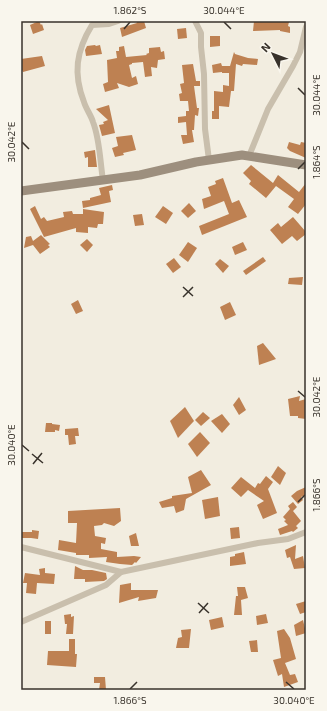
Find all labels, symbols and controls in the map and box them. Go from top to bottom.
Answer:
text: 1.862°S [114,4,147,16]
text: 30.044°E [203,4,245,16]
north arrow [253,34,293,74]
text: N [258,40,273,54]
text: 30.044°E [310,74,322,116]
text: 30.042°E [5,121,17,162]
text: 1.864°S [310,145,322,179]
text: 30.042°E [310,376,322,417]
text: 30.040°E [5,424,17,466]
text: 1.866°S [310,478,322,512]
text: 1.866°S [113,694,147,706]
text: 30.040°E [273,694,315,706]

